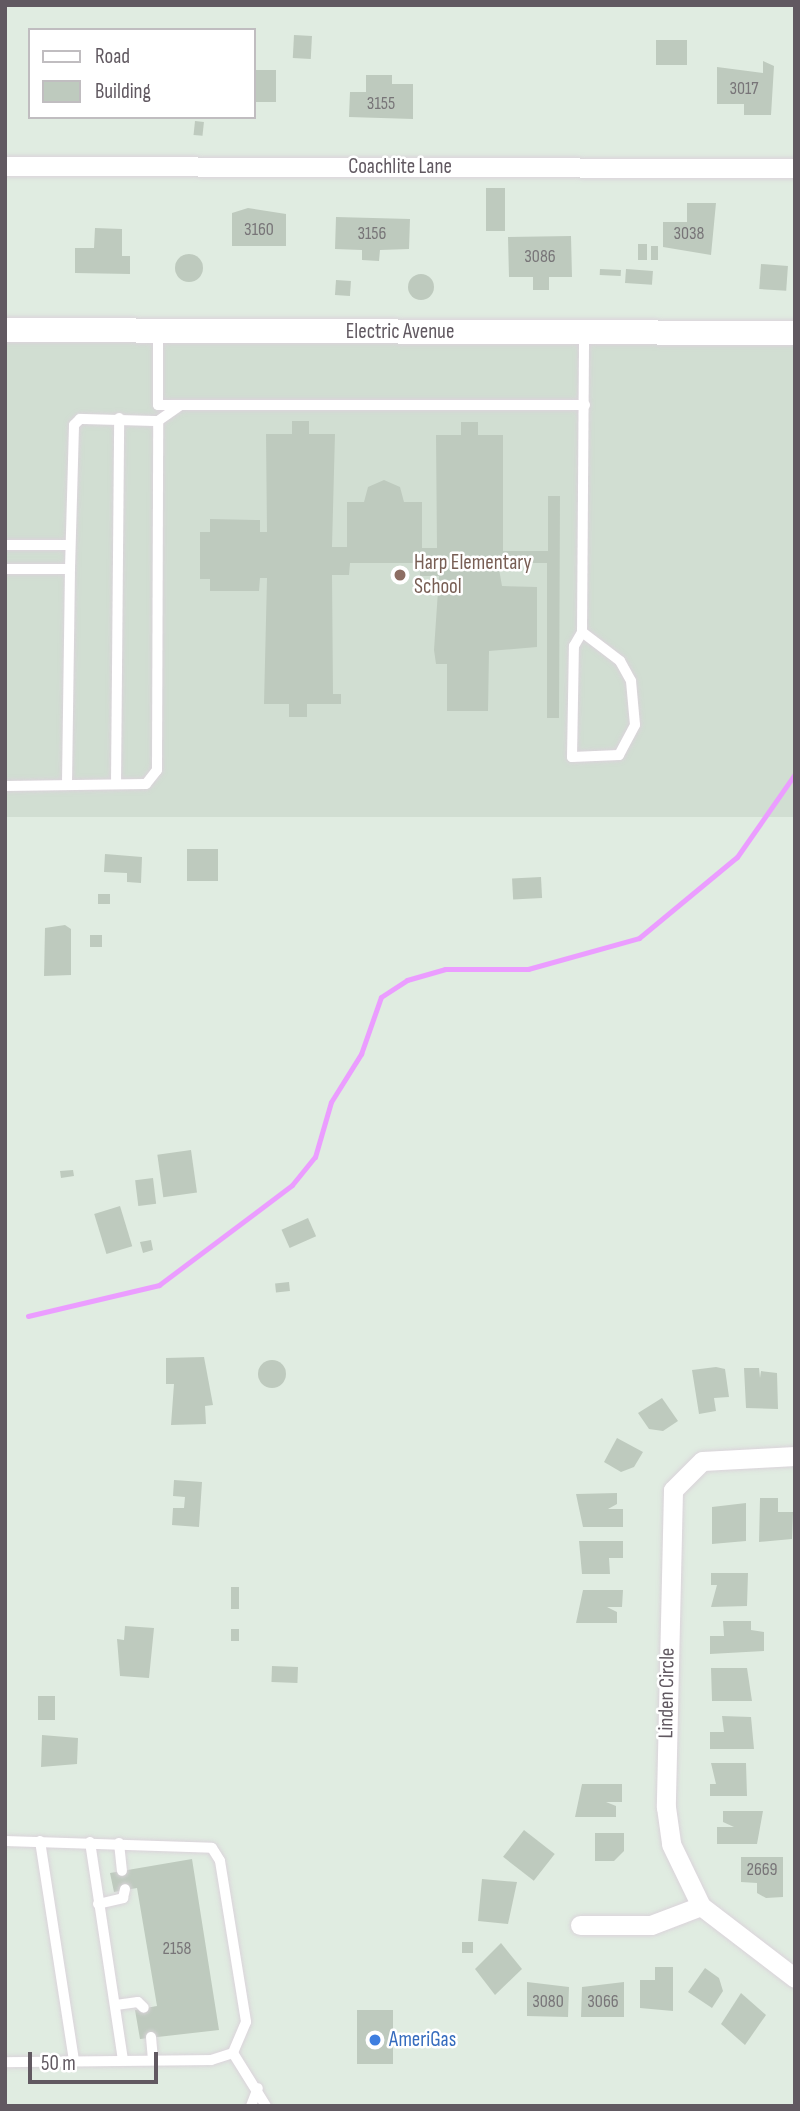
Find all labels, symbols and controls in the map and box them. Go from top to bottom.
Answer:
legend [28,28,256,119]
text: Road [95,44,130,69]
house number: 3017 [729,78,759,100]
text: Building [95,79,151,104]
house number: 3155 [367,93,395,115]
street label: Coachlite Lane [348,154,452,180]
house number: 3160 [244,219,274,241]
house number: 3156 [358,223,386,245]
house number: 3038 [674,223,704,245]
house number: 3086 [524,246,556,268]
street label: Electric Avenue [346,319,454,345]
place label: Harp Elementary School [414,550,532,600]
marker: Harp Elementary School [392,567,408,583]
street label: Linden Circle [654,1647,680,1739]
house number: 2669 [746,1859,778,1881]
house number: 2158 [163,1938,191,1960]
house number: 3080 [532,1991,564,2013]
house number: 3066 [587,1991,619,2013]
place label: AmeriGas [389,2027,456,2053]
marker: AmeriGas [367,2032,383,2048]
scale bar [32,2038,161,2082]
text: 50 m [41,2051,76,2076]

